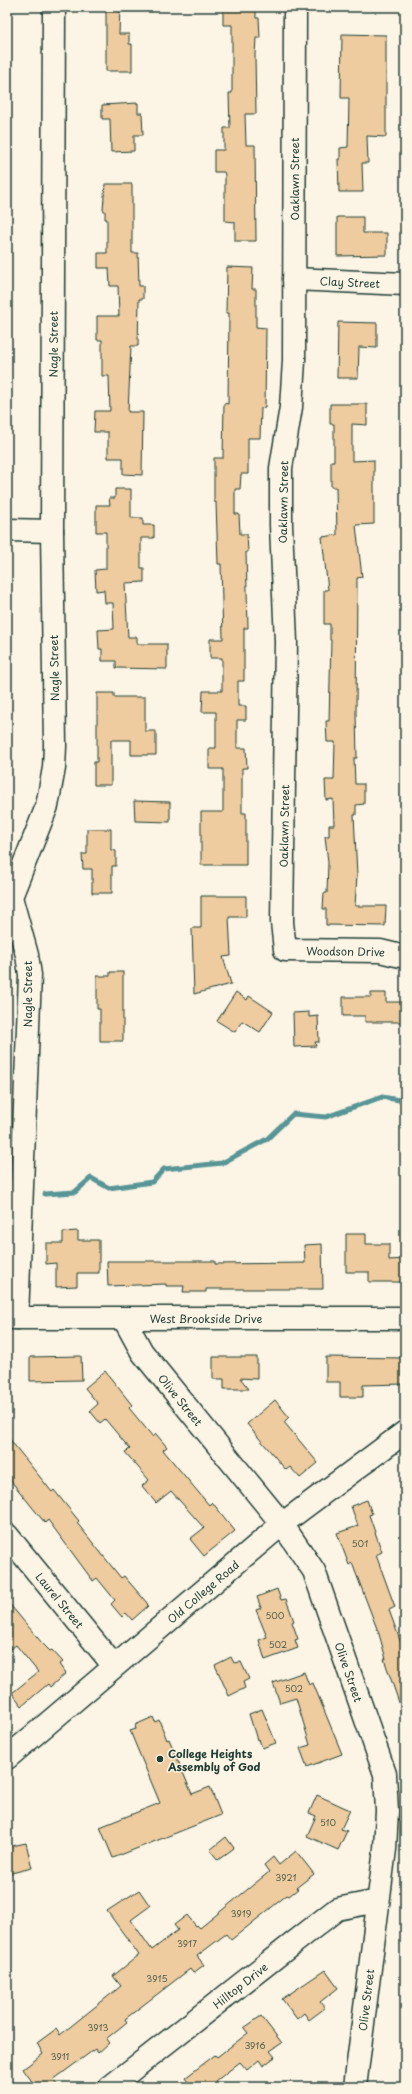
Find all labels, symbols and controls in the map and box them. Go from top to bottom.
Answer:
street label: Oaklawn Street [286,137,303,220]
street label: Clay Street [319,272,381,291]
street label: Nagle Street [44,310,61,377]
street label: Oaklawn Street [274,460,292,544]
street label: Nagle Street [45,634,63,701]
street label: Oaklawn Street [275,784,293,868]
street label: Woodson Drive [306,942,387,961]
street label: Nagle Street [19,960,36,1027]
street label: West Brookside Drive [150,1310,262,1327]
street label: Olive Street [154,1370,207,1430]
house number: 501 [352,1536,368,1550]
street label: Old College Road [163,1556,242,1627]
street label: Laurel Street [32,1568,89,1632]
house number: 500 [266,1608,285,1622]
house number: 502 [269,1637,287,1651]
street label: Olive Street [331,1639,368,1705]
house number: 502 [285,1681,303,1695]
place label: College Heights Assembly of God [167,1745,261,1775]
marker: College Heights Assembly of God [155,1754,165,1764]
house number: 510 [320,1815,337,1829]
house number: 3921 [275,1870,297,1884]
house number: 3919 [231,1906,252,1920]
house number: 3917 [177,1936,197,1950]
street label: Hilltop Drive [209,1958,271,2012]
street label: Olive Street [354,1967,378,2032]
house number: 3915 [146,1971,168,1985]
house number: 3913 [87,2020,109,2034]
house number: 3916 [244,2038,266,2052]
house number: 3911 [51,2049,69,2063]

